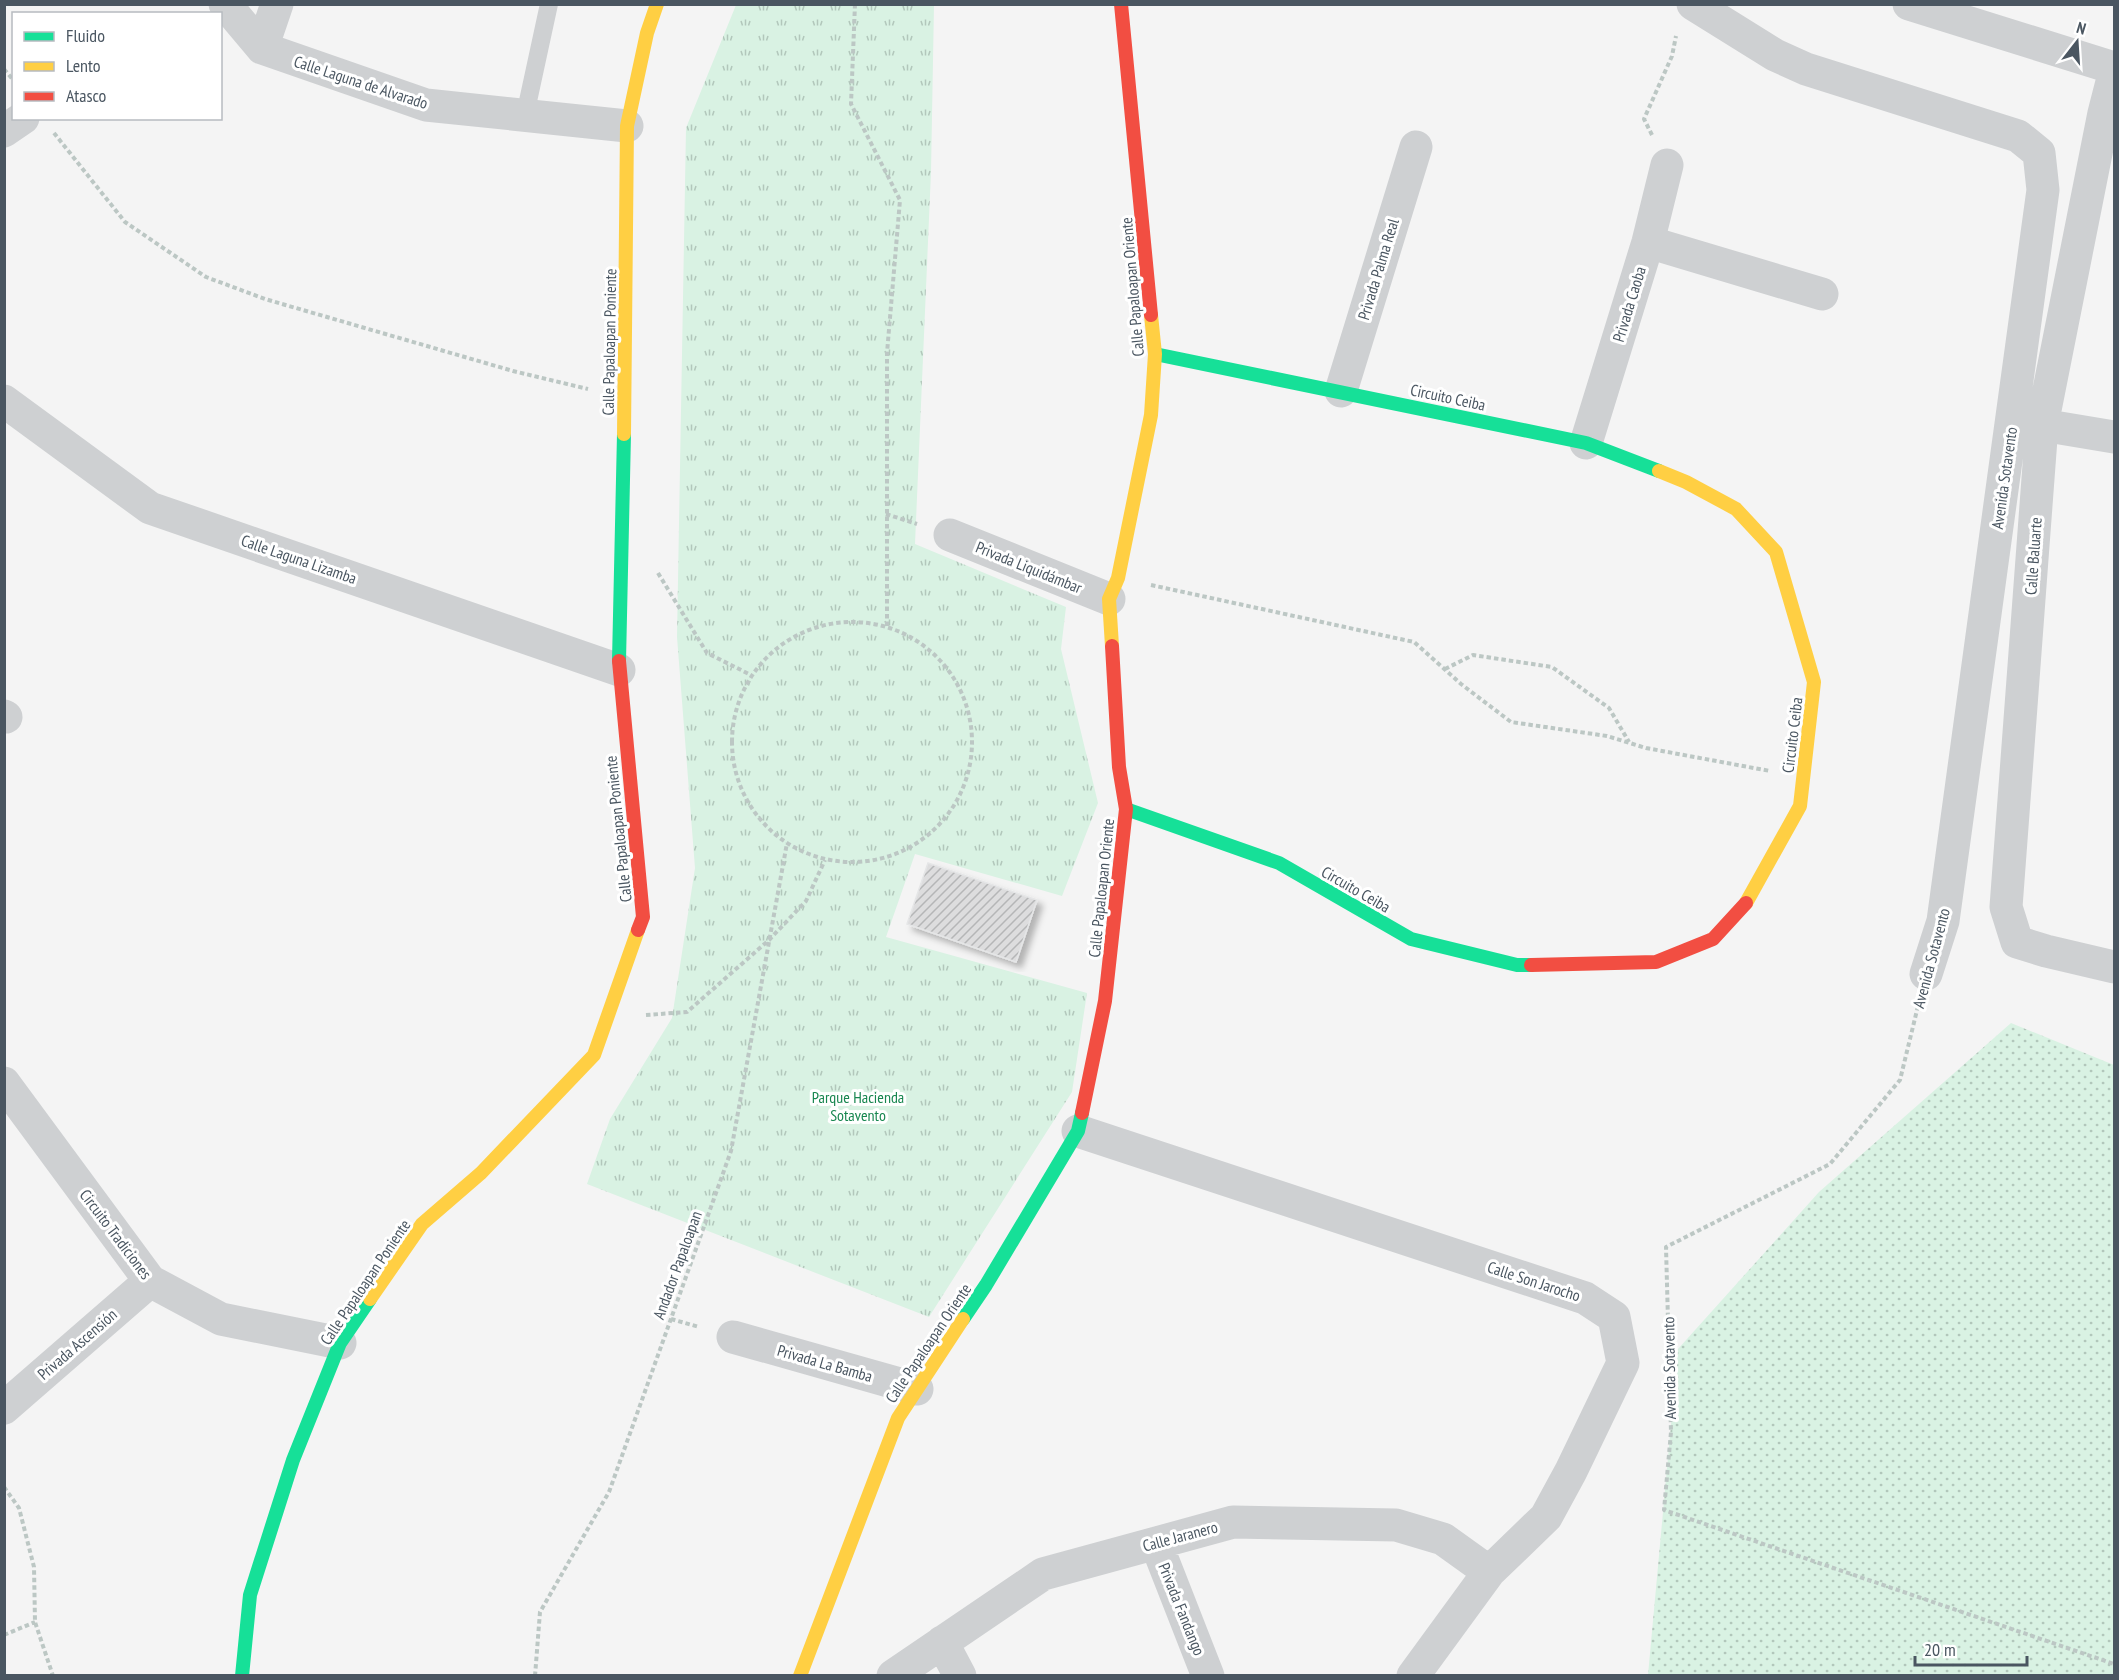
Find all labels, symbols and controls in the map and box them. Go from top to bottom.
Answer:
legend [12,12,222,120]
north arrow [2047,12,2107,72]
text: N [2074,17,2088,38]
text: Fluido [66,24,105,47]
street label: Calle Laguna de Alvarado [292,51,430,113]
text: Lento [66,54,101,77]
text: Atasco [66,84,107,107]
street label: Privada Palma Real [1353,216,1403,322]
street label: Calle Papaloapan Oriente [1116,217,1148,357]
street label: Privada Caoba [1608,264,1650,344]
street label: Calle Papaloapan Poniente [598,268,620,416]
street label: Circuito Ceiba [1409,379,1487,415]
street label: Avenida Sotavento [1987,426,2021,530]
street label: Calle Baluarte [2020,517,2046,595]
street label: Calle Laguna Lizamba [239,530,359,588]
street label: Privada Liquidámbar [973,537,1086,598]
street label: Circuito Ceiba [1777,696,1807,774]
street label: Calle Papaloapan Poniente [600,755,636,903]
street label: Calle Papaloapan Oriente [1084,818,1118,958]
street label: Circuito Ceiba [1318,861,1394,917]
street label: Avenida Sotavento [1908,906,1954,1010]
park label: Parque Hacienda Sotavento [812,1087,904,1125]
street label: Circuito Tradiciones [76,1185,156,1283]
street label: Andador Papaloapan [648,1208,706,1322]
street label: Calle Papaloapan Poniente [316,1215,414,1349]
street label: Calle Son Jarocho [1485,1257,1583,1305]
street label: Calle Papaloapan Oriente [881,1280,975,1406]
street label: Privada Ascensión [33,1304,121,1384]
street label: Avenida Sotavento [1658,1316,1680,1420]
street label: Privada La Bamba [775,1340,875,1386]
street label: Calle Jaranero [1140,1516,1220,1556]
street label: Privada Fandango [1154,1560,1210,1658]
scale bar [1915,1629,2028,1667]
text: 20 m [1924,1638,1956,1661]

